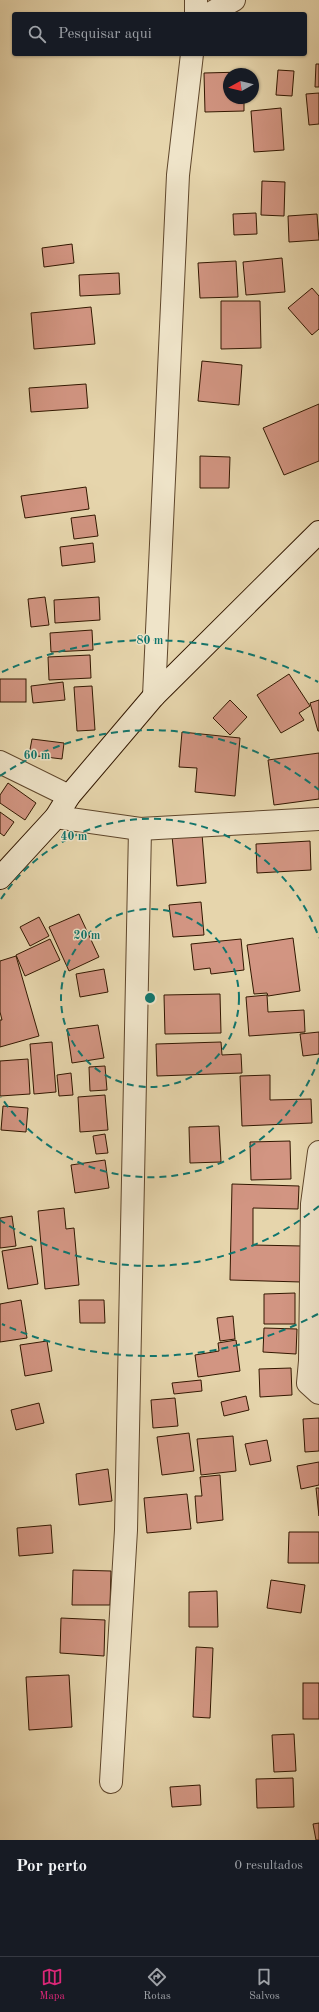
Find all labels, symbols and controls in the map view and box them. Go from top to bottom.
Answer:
search box [12,12,307,56]
icon: search [26,23,48,45]
text: Pesquisar aqui [58,27,152,42]
north arrow [223,68,259,104]
text: 80 m [137,635,164,647]
text: 60 m [24,750,51,762]
text: 40 m [61,831,88,843]
text: 20 m [74,930,101,942]
centre of rings [143,991,157,1005]
text: Por perto [16,1858,87,1875]
text: 0 resultados [235,1859,303,1872]
tab: Mapa [39,1966,65,2004]
tab: Rotas [143,1966,171,2004]
tab: Salvos [249,1966,280,2004]

